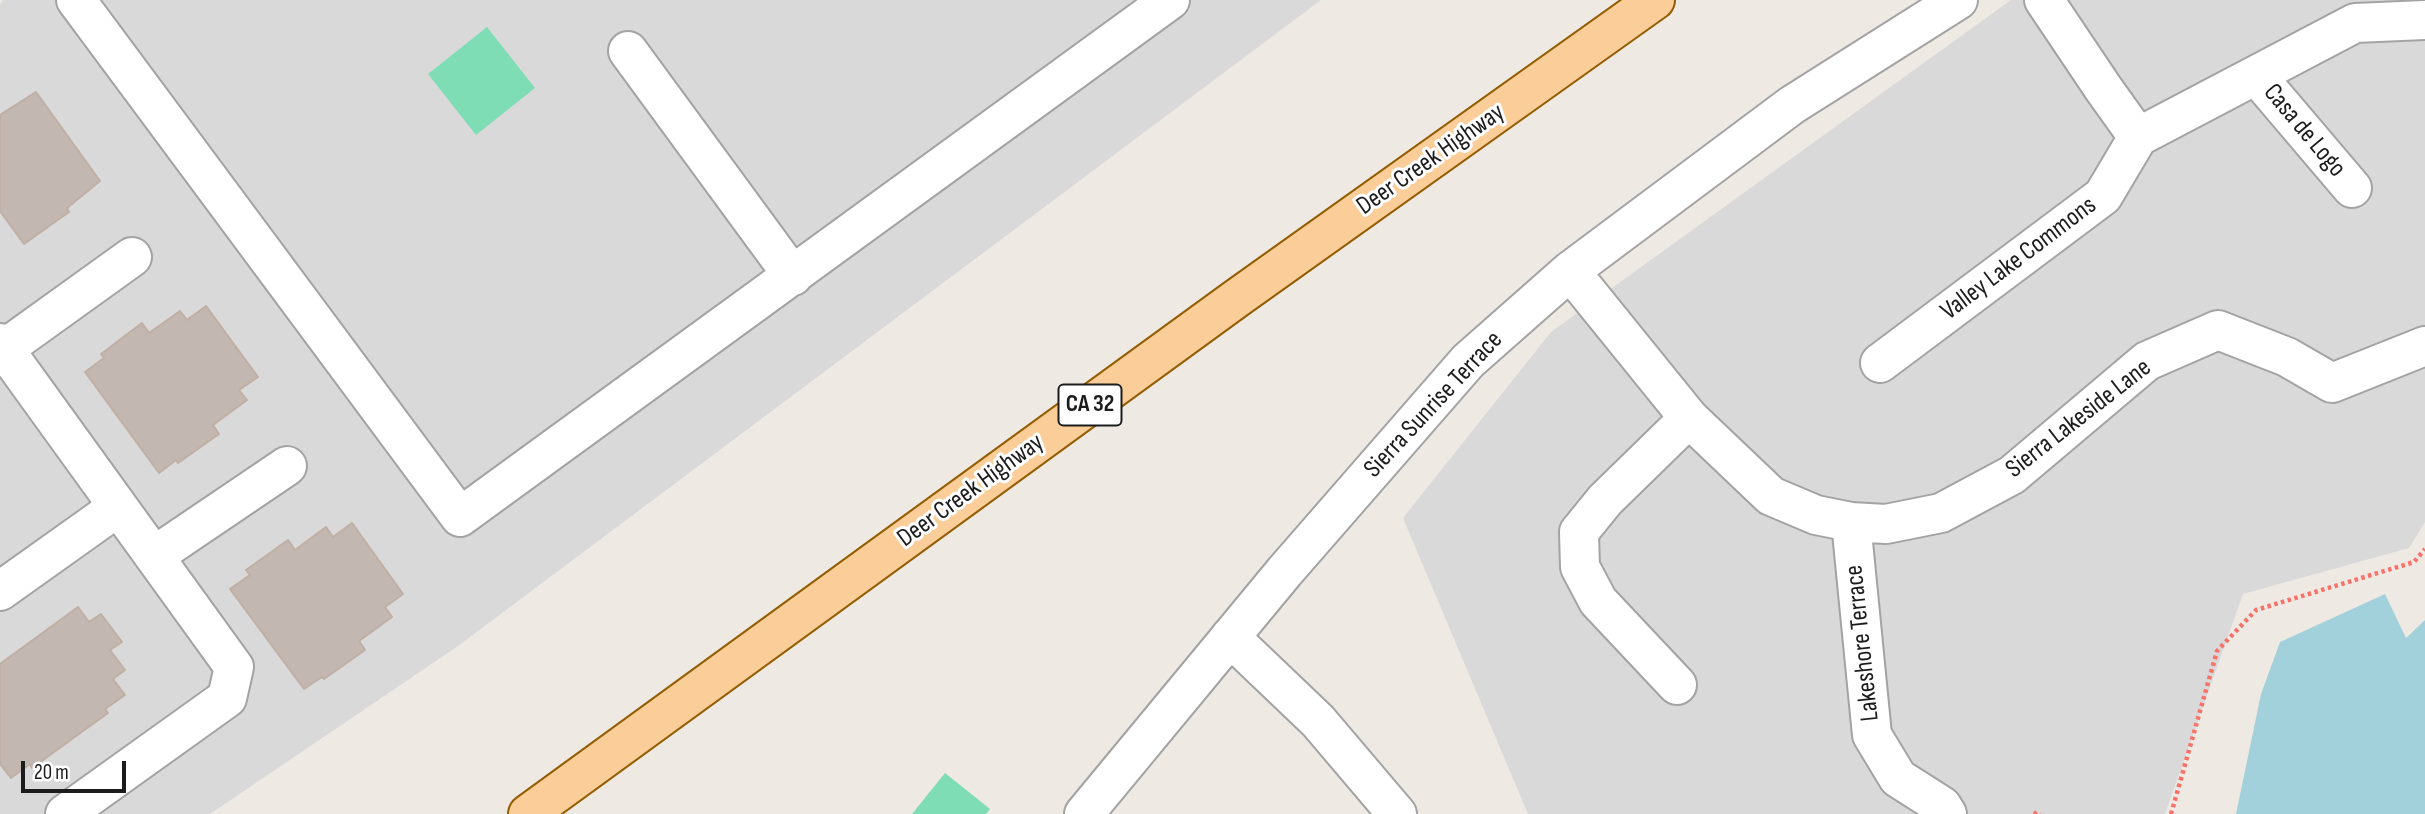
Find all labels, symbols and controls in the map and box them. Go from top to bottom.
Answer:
street label: Casa de Logo [2256,78,2352,184]
street label: Deer Creek Highway [1351,97,1511,223]
street label: Valley Lake Commons [1935,190,2103,328]
street label: Sierra Sunrise Terrace [1358,325,1510,485]
street label: Sierra Lakeside Lane [2000,353,2158,485]
road number: CA 32 [1058,384,1122,426]
street label: Deer Creek Highway [892,427,1050,555]
street label: Lakeshore Terrace [1839,563,1887,723]
scale bar [24,748,130,792]
text: 20 m [34,760,69,785]

